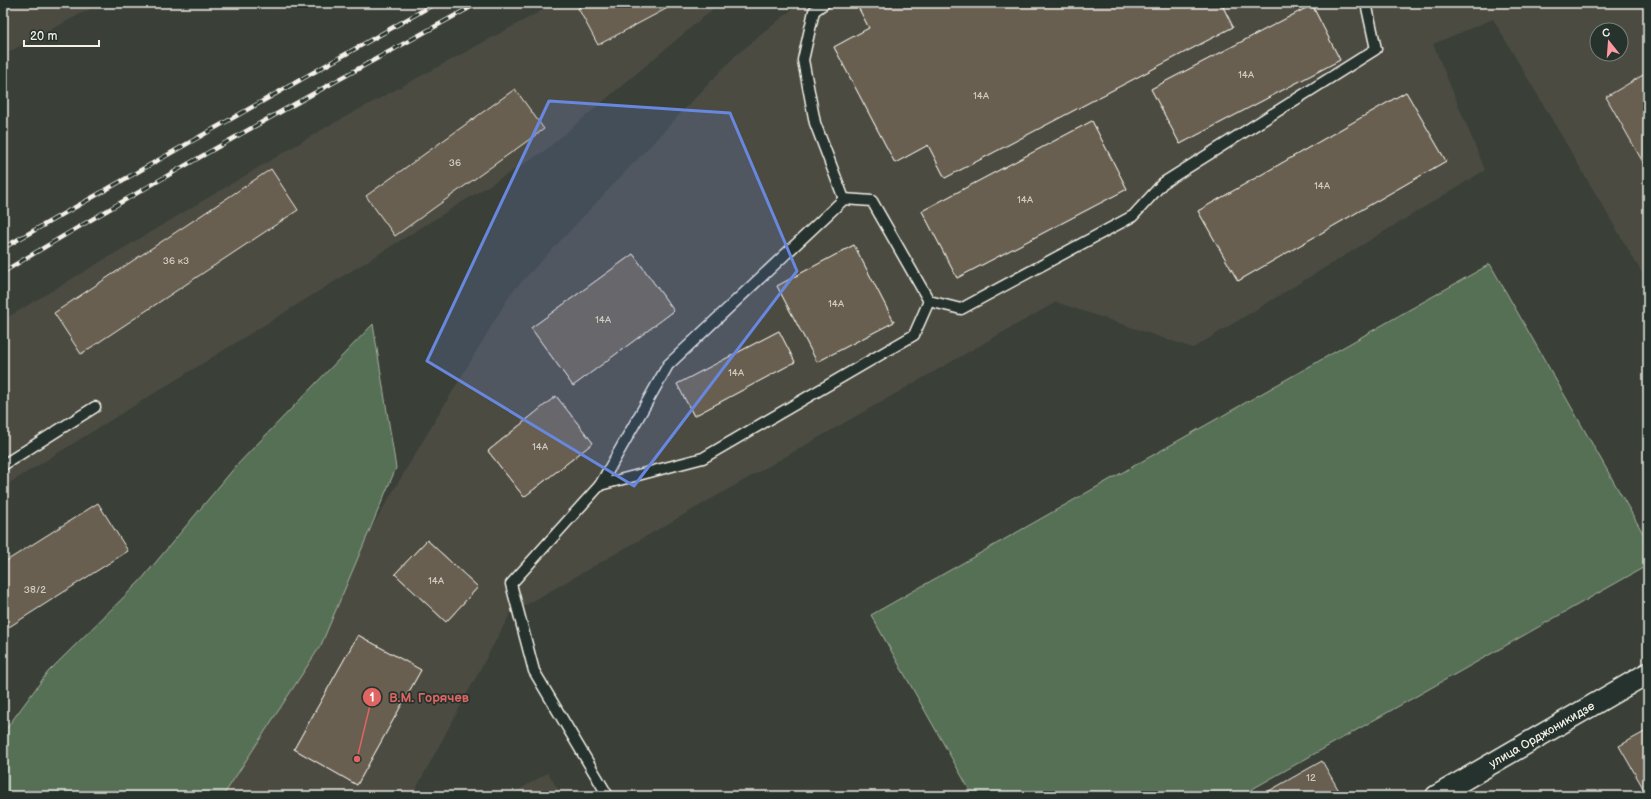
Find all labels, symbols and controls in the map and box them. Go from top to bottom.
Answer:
scale bar [24,22,99,48]
north arrow [1589,22,1629,62]
text: С [1601,25,1612,40]
text: 20 m [30,29,57,44]
house number: 14А [1238,69,1255,81]
house number: 14А [973,90,990,102]
house number: 36 [449,157,461,169]
house number: 14А [1314,180,1331,192]
house number: 14А [1017,194,1034,206]
house number: 36 к3 [163,255,189,267]
house number: 14А [828,298,845,310]
house number: 14А [595,314,612,326]
house number: 14А [728,367,745,379]
house number: 14А [532,441,549,453]
house number: 14А [428,575,445,587]
house number: 38/2 [24,584,46,596]
callout: В.М. Горячев [362,685,477,710]
text: 1 [369,690,375,705]
text: В.М. Горячев [389,690,469,706]
street label: улица Орджоникидзе [1486,698,1598,771]
house number: 12 [1306,772,1316,784]

